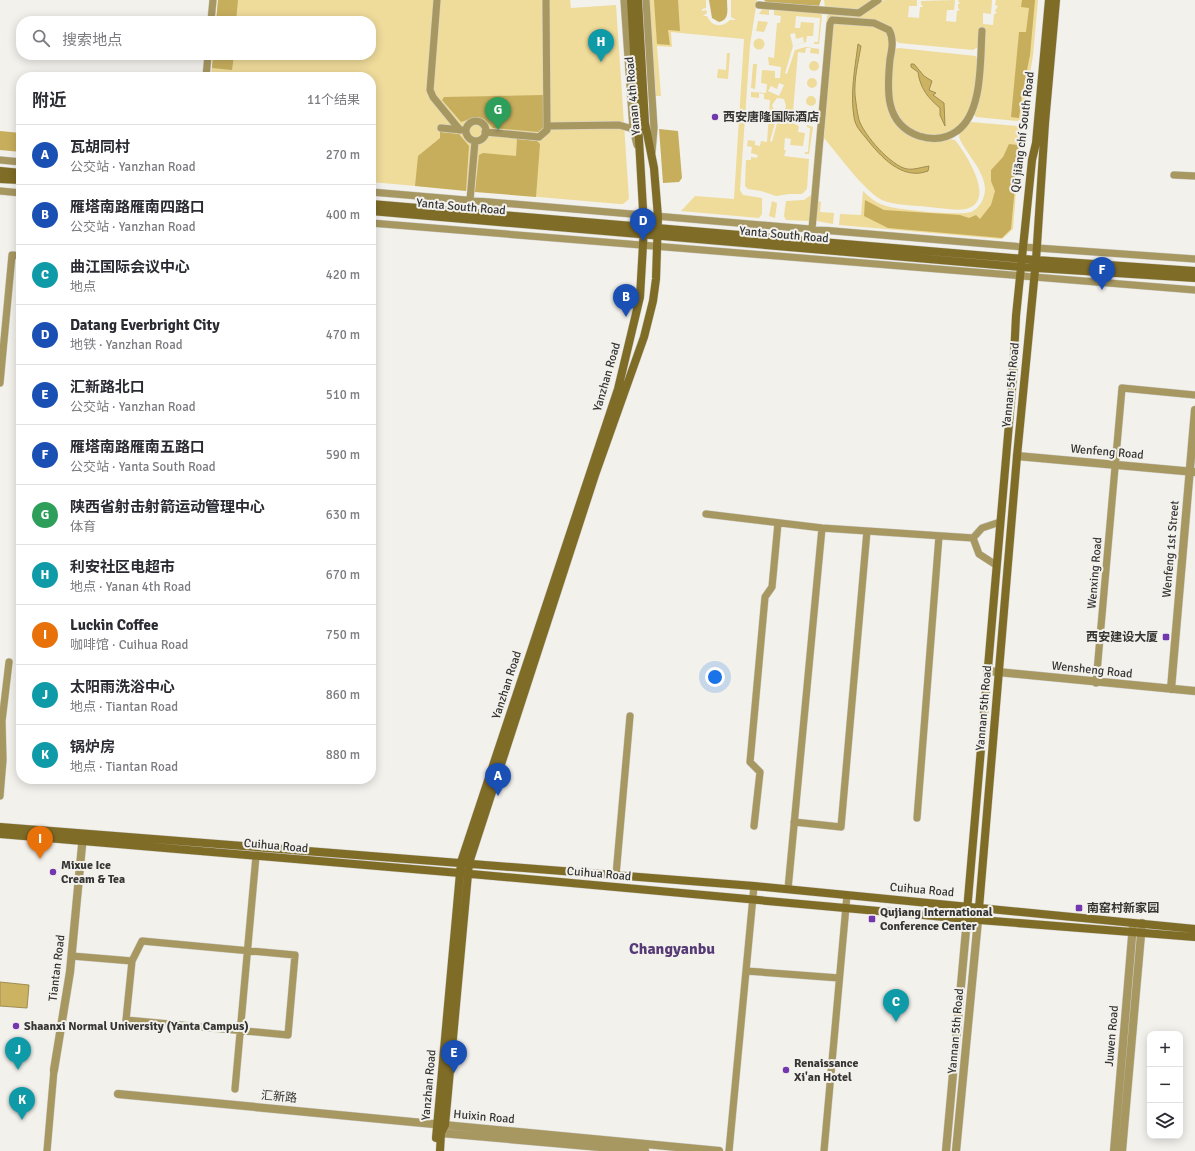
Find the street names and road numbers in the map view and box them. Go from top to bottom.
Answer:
street label: Yanan 4th Road [622,56,644,136]
street label: Qū jiāng chí South Road [1008,71,1038,193]
street label: Yanta South Road [416,196,506,218]
street label: Yanta South Road [739,224,829,246]
street label: Yanzhan Road [590,341,624,413]
street label: Yannan 5th Road [999,342,1023,428]
street label: Wenfeng Road [1070,441,1144,463]
street label: Wenfeng 1st Street [1159,500,1183,598]
street label: Wenxing Road [1084,536,1106,610]
street label: Yanzhan Road [489,649,525,721]
street label: Wensheng Road [1051,658,1133,682]
street label: Yannan 5th Road [973,665,995,751]
street label: Cuihua Road [243,836,309,856]
street label: Cuihua Road [566,864,632,884]
street label: Cuihua Road [889,880,955,900]
street label: Tiantan Road [45,934,69,1002]
street label: Yannan 5th Road [945,988,967,1074]
street label: Juwen Road [1102,1005,1122,1067]
street label: Yanzhan Road [418,1049,440,1121]
street label: 汇新路 [260,1088,298,1106]
street label: Huixin Road [453,1107,515,1127]

